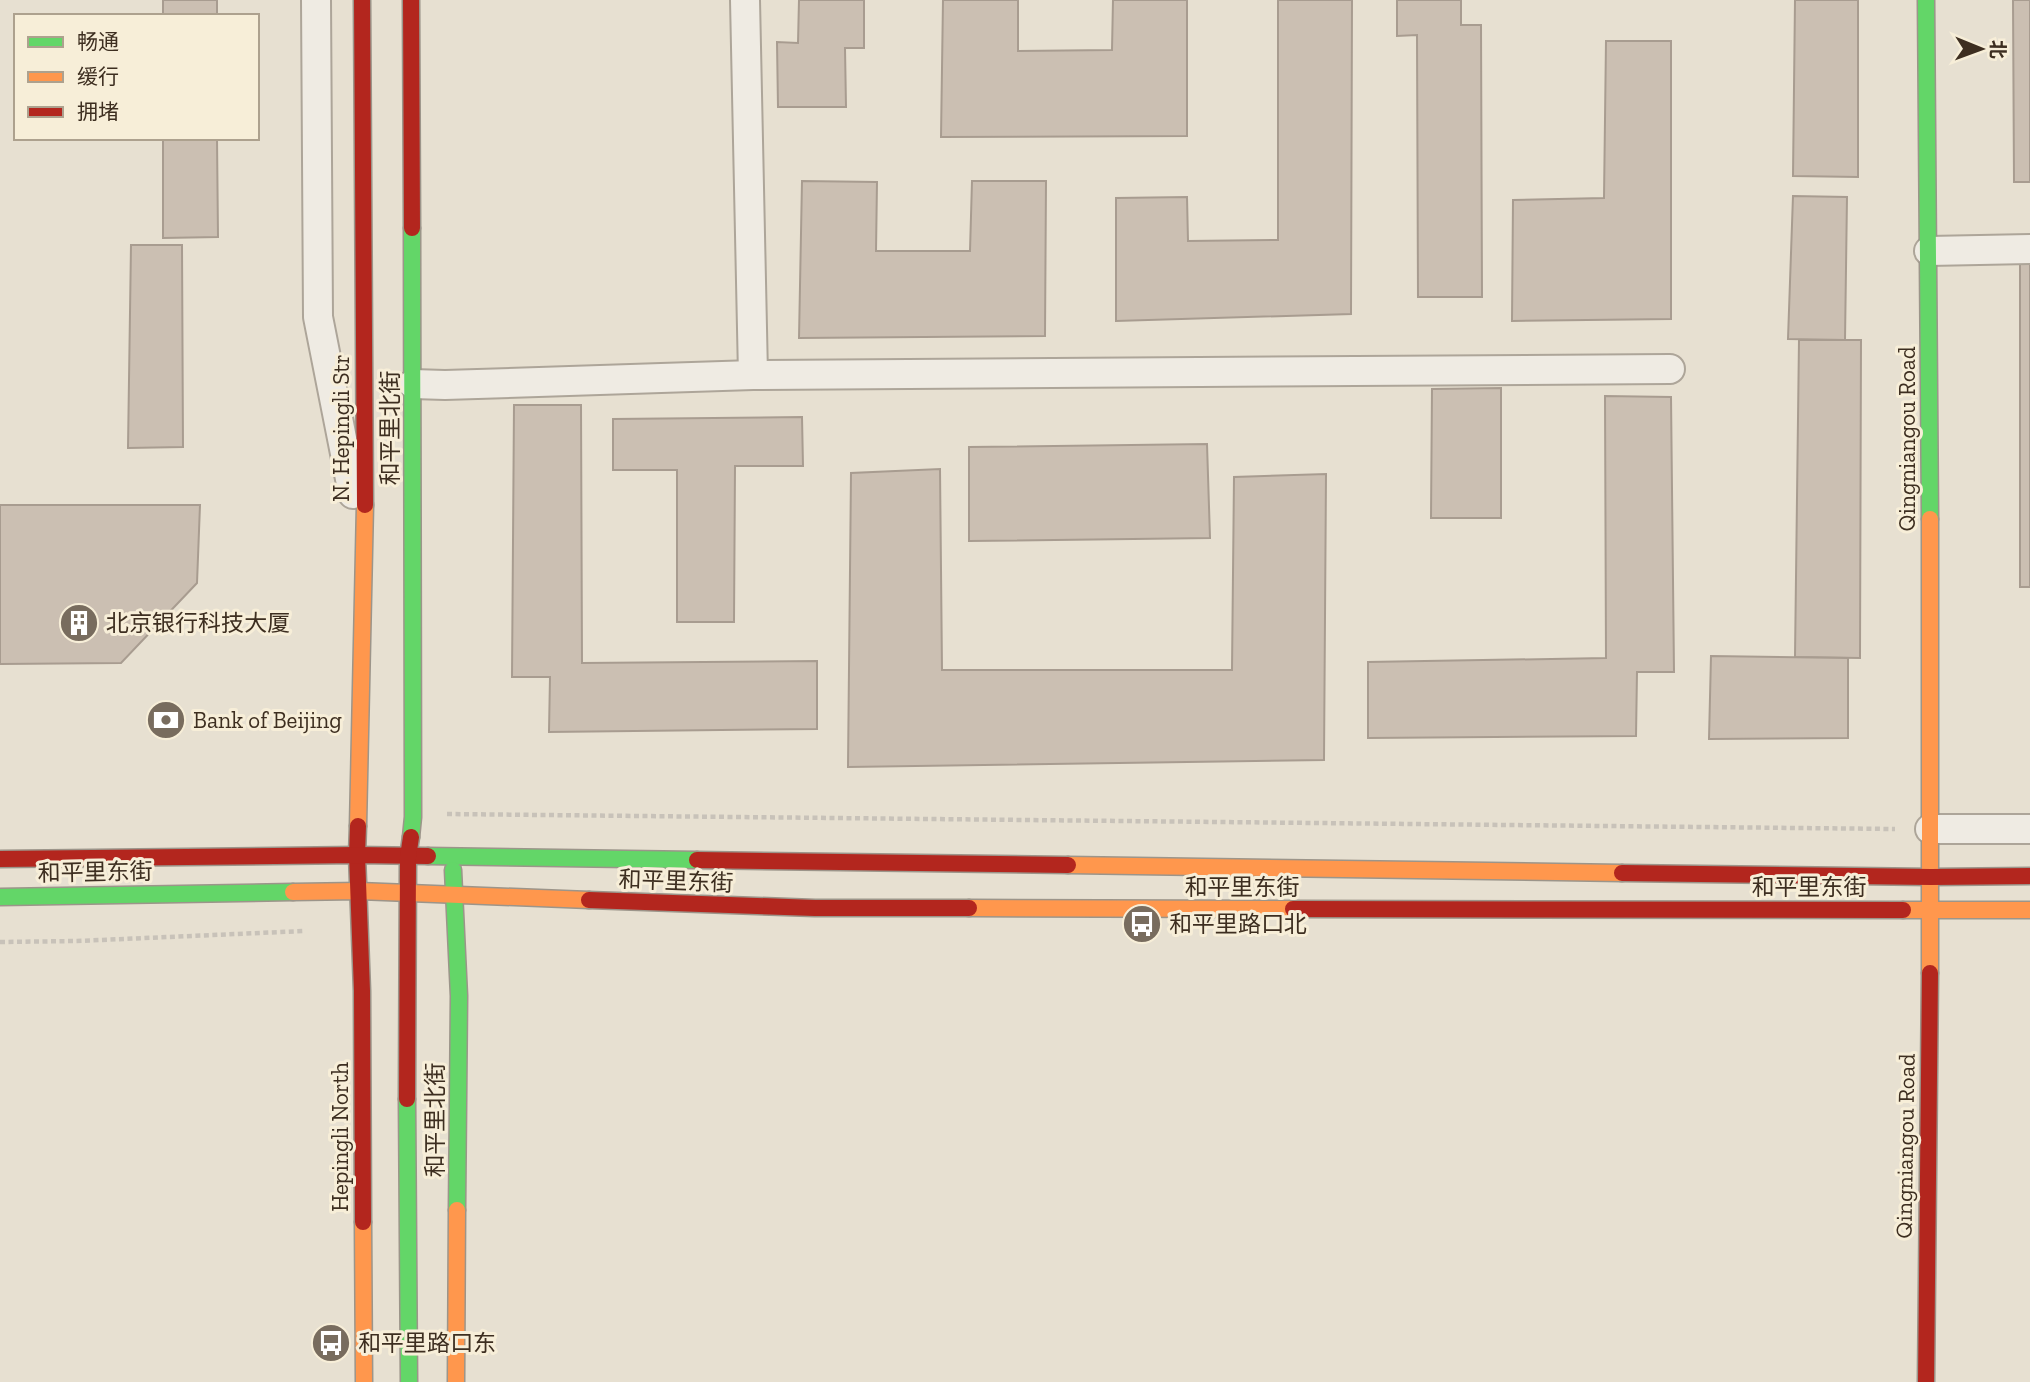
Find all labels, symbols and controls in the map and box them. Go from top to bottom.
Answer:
legend [14,14,259,140]
north arrow [1946,14,2016,84]
text: 畅通 [77,29,119,54]
text: 北 [1986,40,2009,59]
text: 缓行 [77,64,119,89]
text: 拥堵 [77,99,119,124]
street label: Qingniangou Road [1893,346,1921,532]
street label: N. Hepingli Str [327,354,355,502]
street label: 和平里北街 [376,371,404,486]
building icon: 北京银行科技大厦 [58,602,100,644]
place label: 北京银行科技大厦 [106,609,290,637]
bank icon: Bank of Beijing [145,699,187,741]
place label: Bank of Beijing [193,706,342,734]
street label: 和平里东街 [37,857,153,887]
street label: 和平里东街 [618,865,734,897]
street label: 和平里东街 [1185,873,1300,901]
street label: 和平里东街 [1752,873,1867,901]
bus stop icon: 和平里路口北 [1121,903,1163,945]
place label: 和平里路口北 [1169,910,1307,938]
street label: Qingniangou Road [1889,1053,1921,1239]
street label: Hepingli North [326,1062,354,1212]
street label: 和平里北街 [421,1063,449,1178]
bus stop icon: 和平里路口东 [310,1322,352,1364]
place label: 和平里路口东 [358,1329,496,1357]

